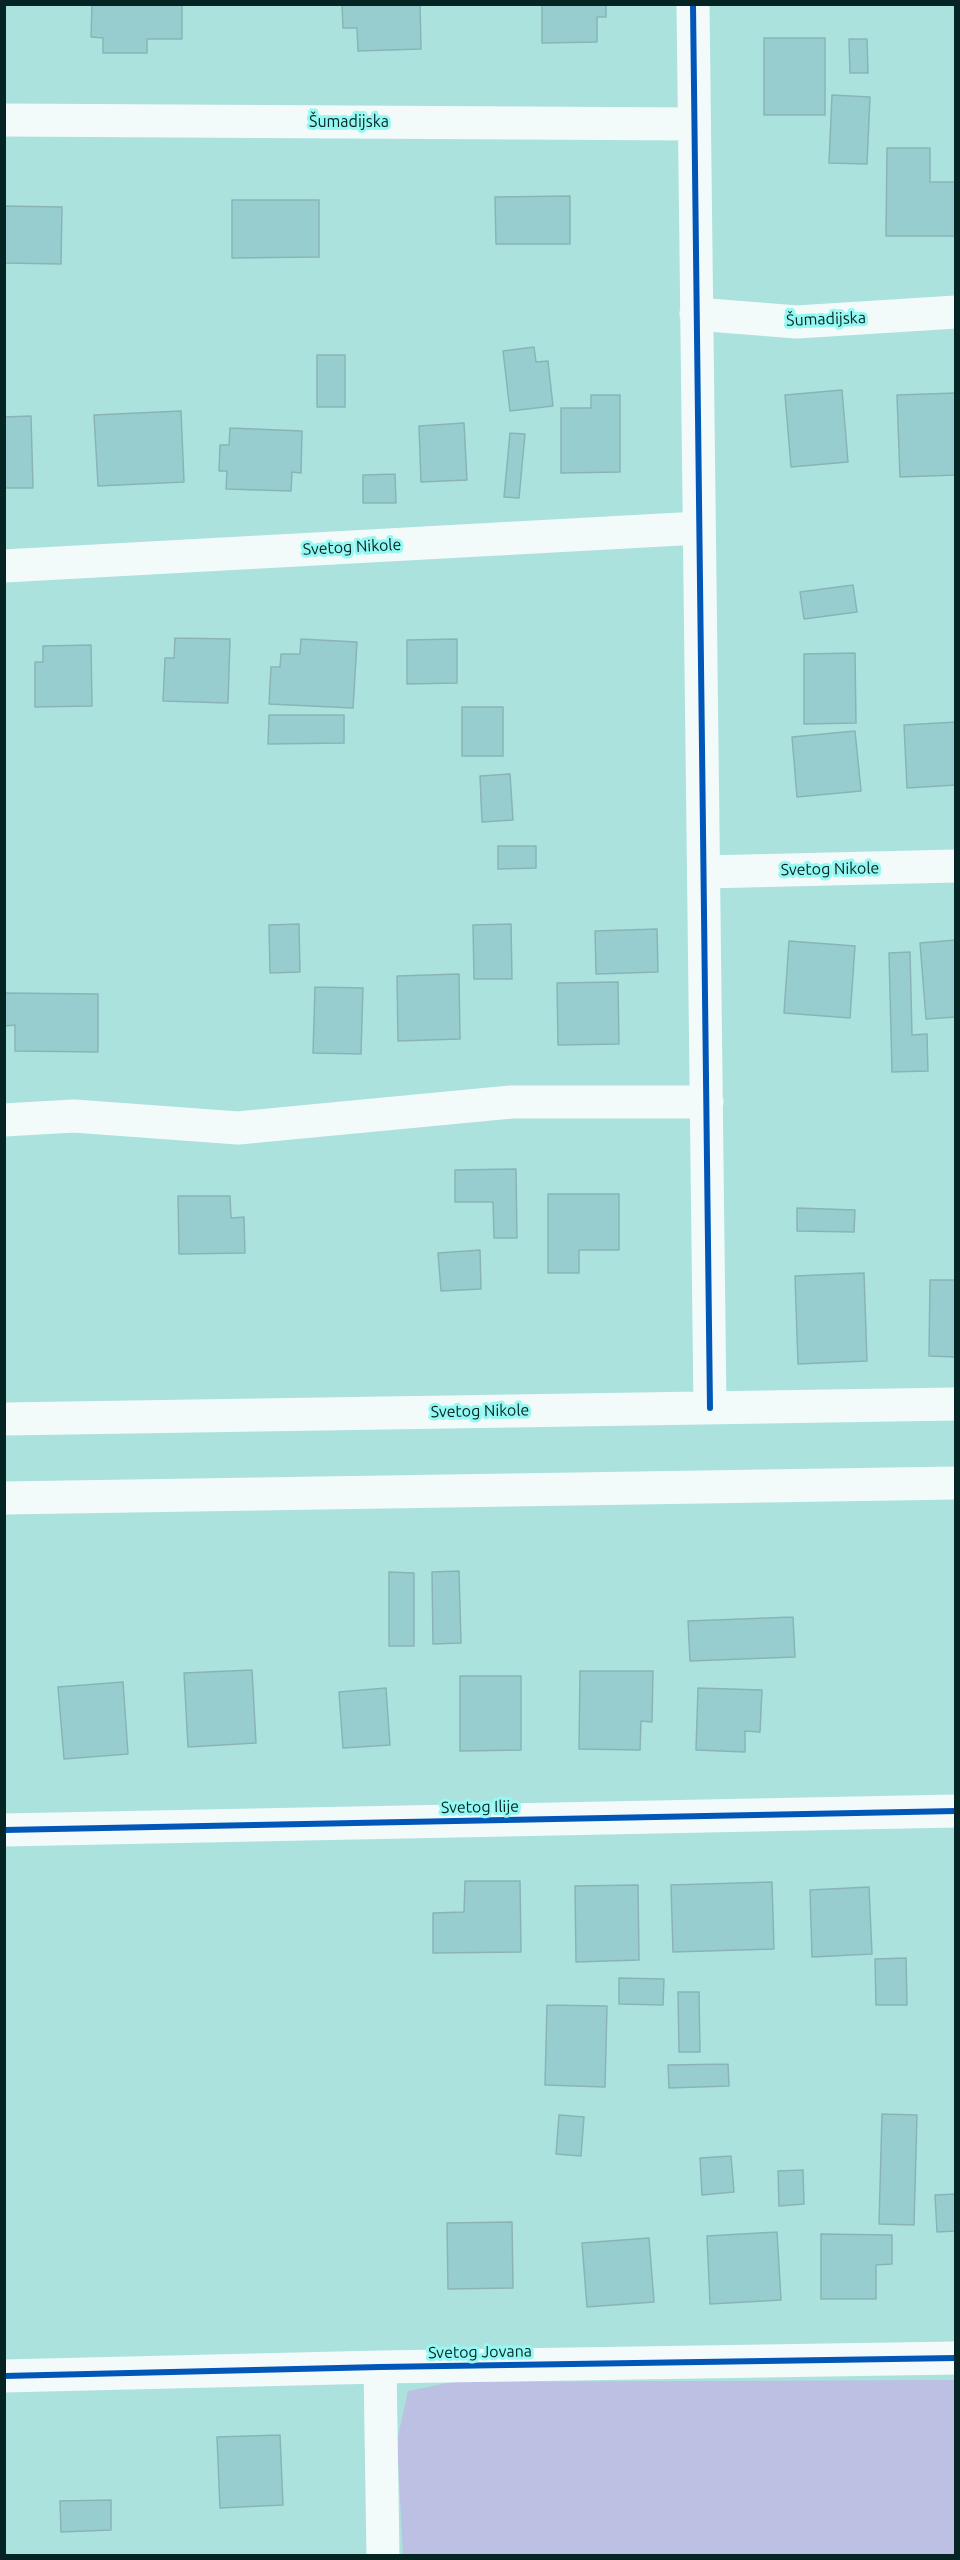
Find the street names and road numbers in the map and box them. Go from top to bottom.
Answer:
street label: Šumadijska [309,112,389,132]
street label: Šumadijska [786,308,866,330]
street label: Svetog Nikole [302,535,402,559]
street label: Svetog Nikole [780,859,880,879]
street label: Svetog Nikole [430,1401,530,1421]
street label: Svetog Ilije [441,1797,519,1817]
street label: Svetog Jovana [428,2341,532,2363]

